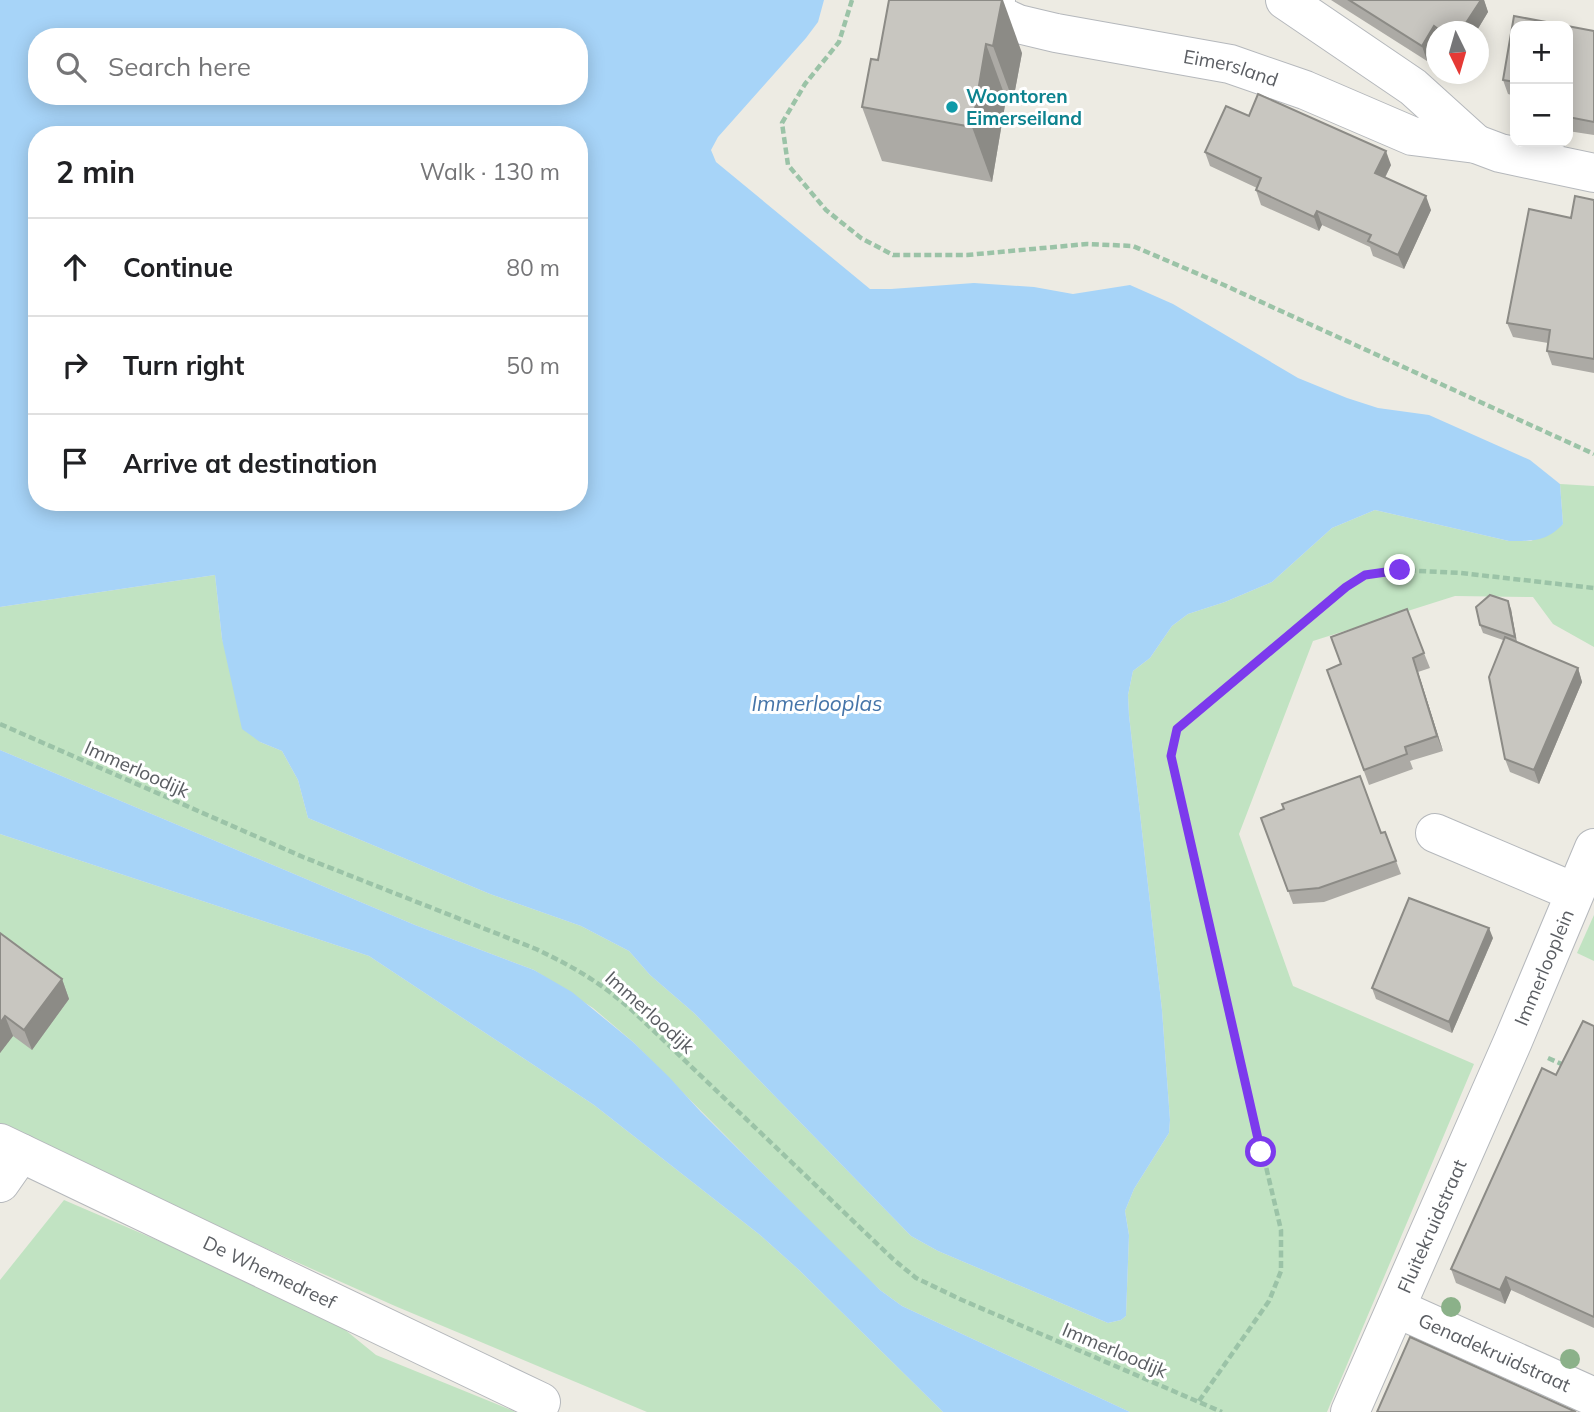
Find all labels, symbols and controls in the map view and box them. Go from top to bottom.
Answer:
north arrow [1426,21,1489,84]
map controls [1510,21,1573,147]
button: + [1510,21,1573,84]
search box [28,28,588,105]
street label: Eimersland [1182,44,1282,92]
icon: search [52,48,90,86]
text: Search here [108,50,251,83]
place label: Woontoren Eimerseiland [966,84,1082,130]
button: − [1510,84,1573,147]
marker: Woontoren Eimerseiland [944,99,960,115]
text: 2 min [56,153,135,191]
text: Walk · 130 m [420,157,560,186]
icon: ahead [56,248,94,286]
text: Continue [123,251,233,284]
text: 80 m [506,253,560,282]
icon: right [56,346,94,384]
text: Turn right [123,349,244,382]
text: 50 m [506,351,560,380]
icon: arrive [56,444,94,482]
text: Arrive at destination [123,447,378,480]
route end [1384,554,1415,585]
water label: Immerlooplas [752,690,882,716]
street label: Immerloodijk [81,735,193,803]
street label: Immerlooplein [1509,906,1579,1029]
street label: Immerloodijk [600,966,700,1059]
route start [1245,1136,1276,1167]
street label: Fluitekruidstraat [1392,1155,1472,1297]
street label: De Whemedreef [199,1230,341,1314]
street label: Genadekruidstraat [1415,1308,1575,1397]
street label: Immerloodijk [1059,1317,1171,1383]

